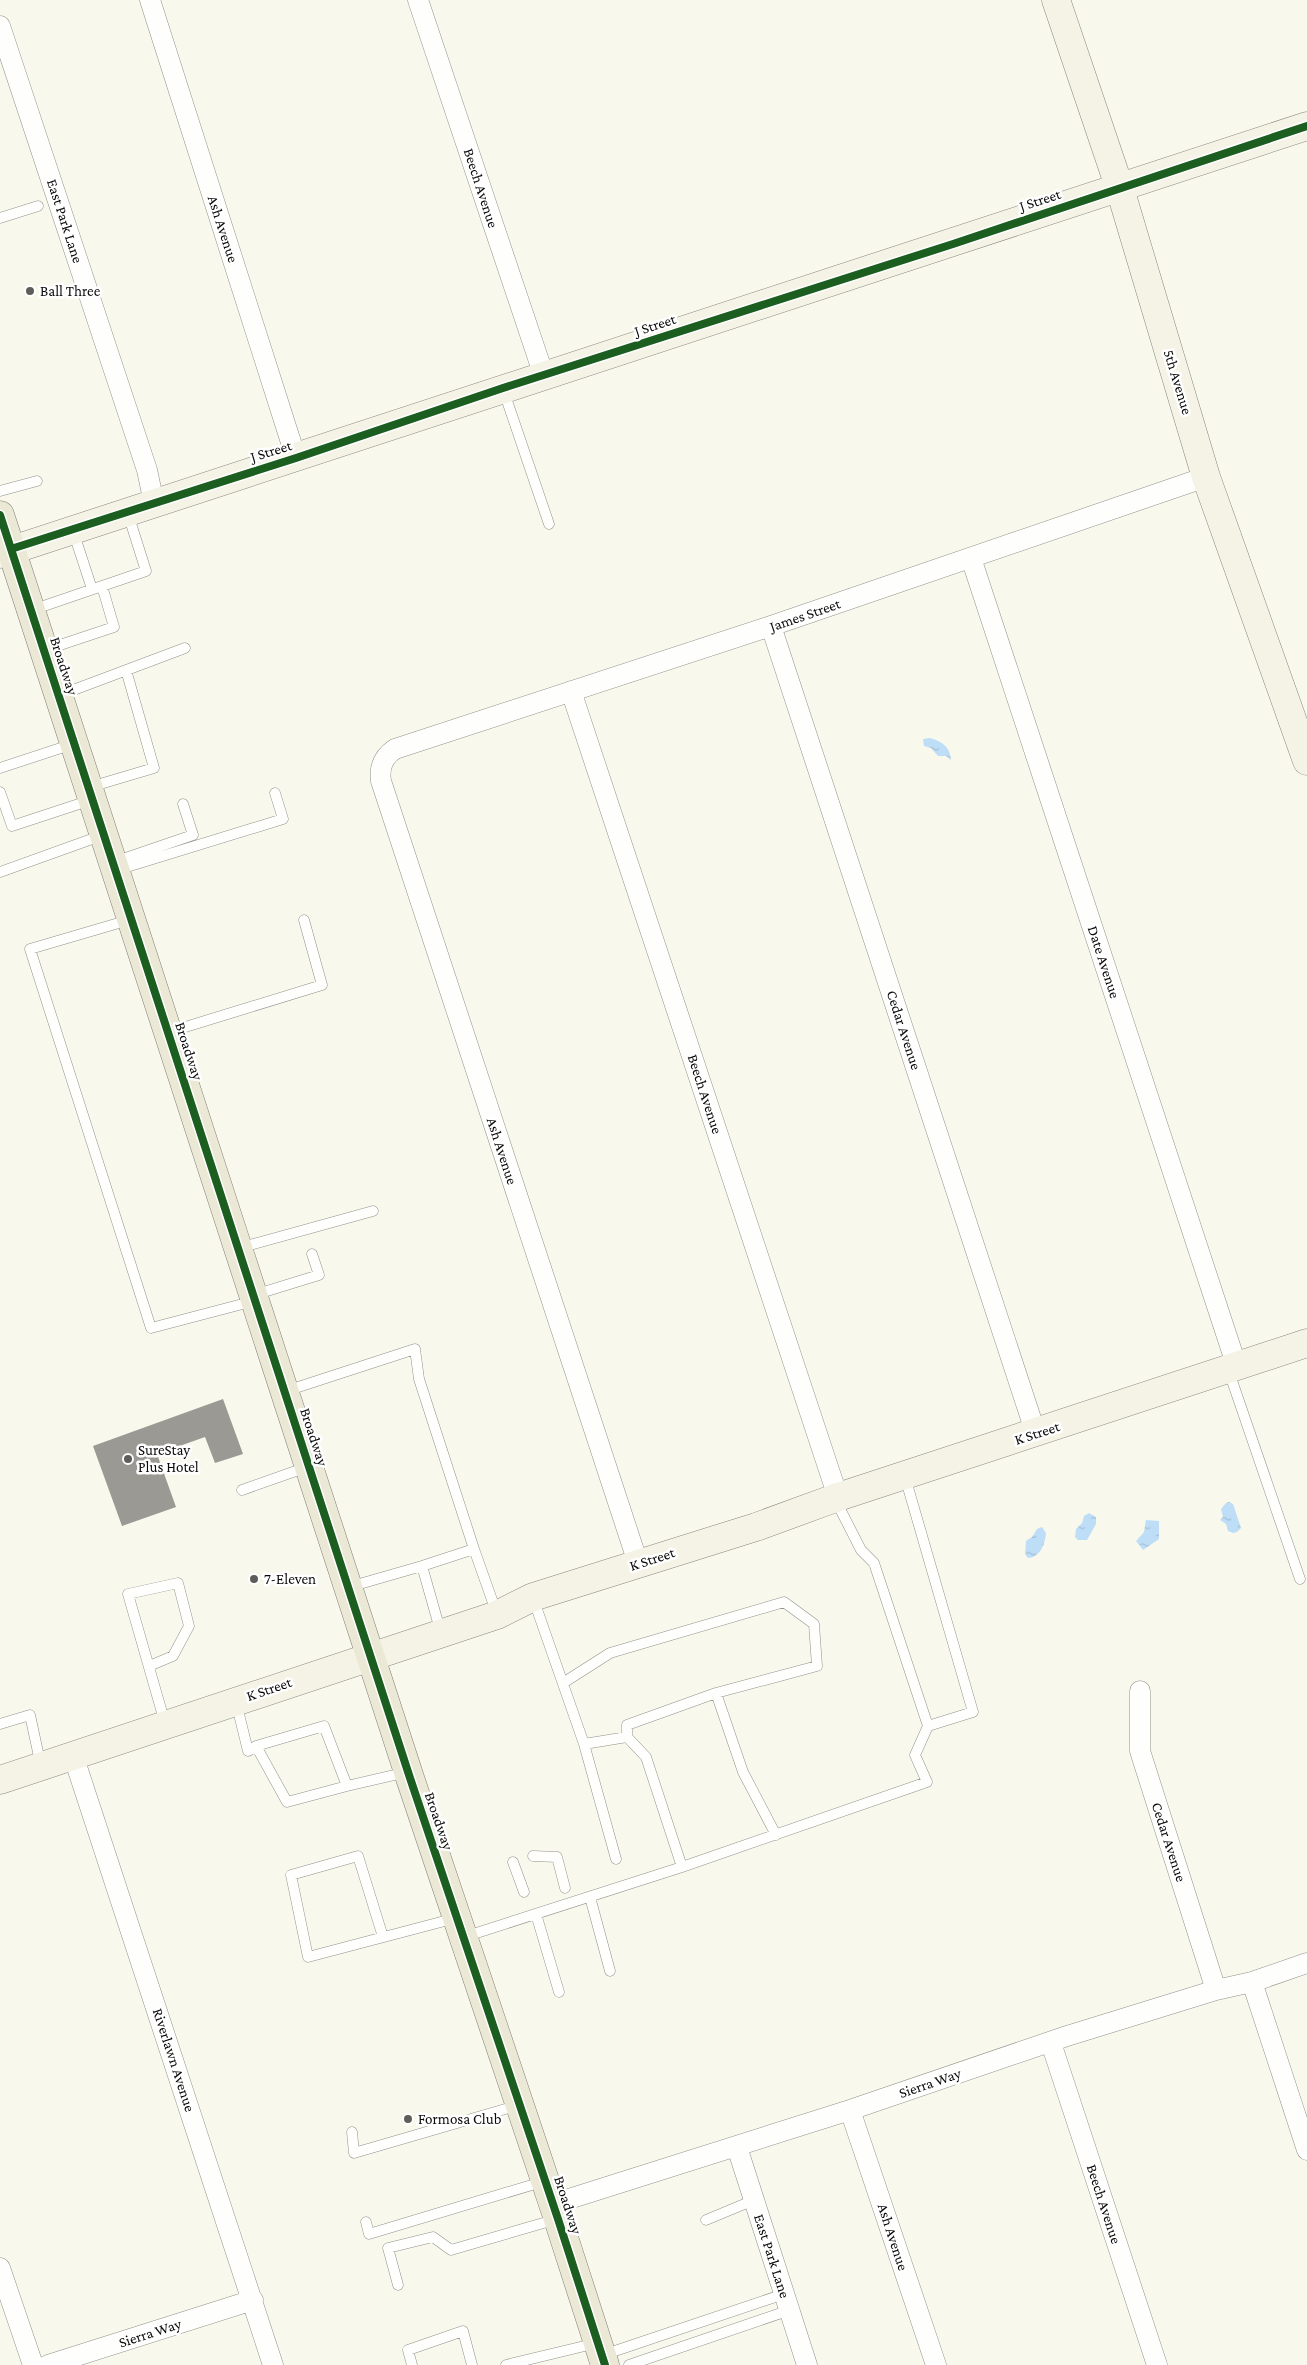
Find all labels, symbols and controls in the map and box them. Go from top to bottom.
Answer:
street label: Beech Avenue [461,146,501,230]
street label: East Park Lane [44,177,86,265]
street label: J Street [1015,186,1064,216]
street label: Ash Avenue [205,193,241,265]
place label: Ball Three [40,283,101,299]
marker: Ball Three [24,285,36,297]
street label: J Street [630,311,679,341]
street label: 5th Avenue [1161,348,1196,417]
street label: J Street [246,437,295,466]
street label: James Street [766,595,844,636]
street label: Broadway [46,635,81,697]
street label: Date Avenue [1085,924,1123,1001]
street label: Cedar Avenue [884,988,924,1072]
street label: Broadway [171,1020,206,1082]
street label: Beech Avenue [685,1052,725,1136]
street label: Ash Avenue [484,1115,520,1187]
street label: Broadway [296,1406,331,1468]
street label: K Street [1012,1418,1063,1448]
place label: SureStay Plus Hotel [138,1442,199,1475]
marker: SureStay Plus Hotel [122,1453,134,1465]
street label: K Street [627,1544,678,1574]
place label: 7-Eleven [264,1571,316,1587]
marker: 7-Eleven [248,1573,260,1585]
street label: K Street [244,1674,295,1704]
street label: Broadway [421,1790,456,1852]
street label: Cedar Avenue [1149,1800,1189,1884]
street label: Riverlawn Avenue [150,2006,198,2114]
street label: Sierra Way [897,2065,964,2102]
place label: Formosa Club [418,2111,502,2127]
marker: Formosa Club [402,2113,414,2125]
street label: Beech Avenue [1084,2162,1124,2246]
street label: Broadway [550,2174,585,2236]
street label: Ash Avenue [875,2201,911,2273]
street label: East Park Lane [751,2212,793,2300]
street label: Sierra Way [117,2315,184,2352]

